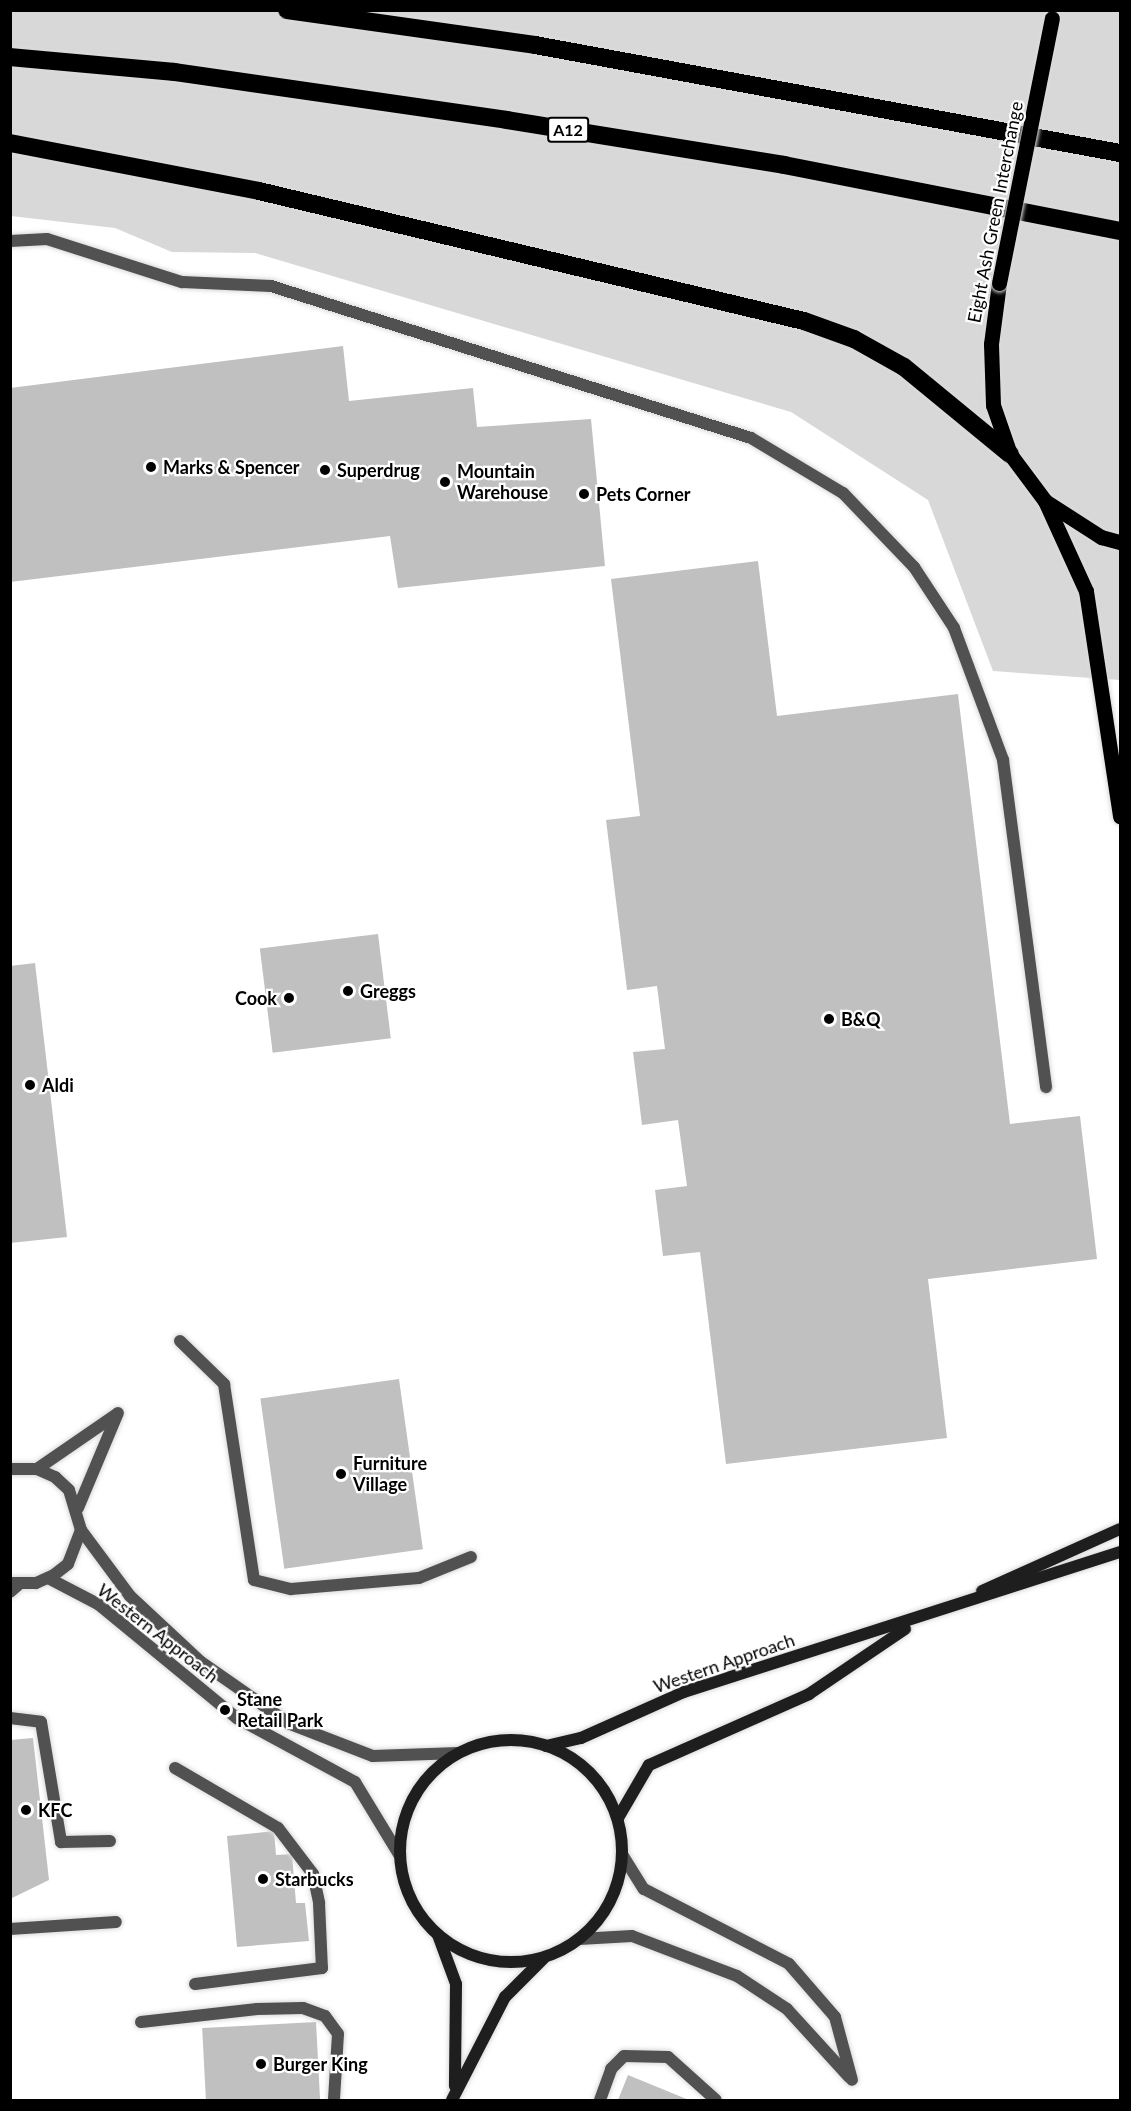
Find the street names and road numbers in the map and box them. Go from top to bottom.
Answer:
street label: Eight Ash Green Interchange [963,99,1027,325]
road number: A12 [547,117,589,143]
street label: Western Approach [93,1579,223,1687]
street label: Western Approach [650,1629,798,1697]

